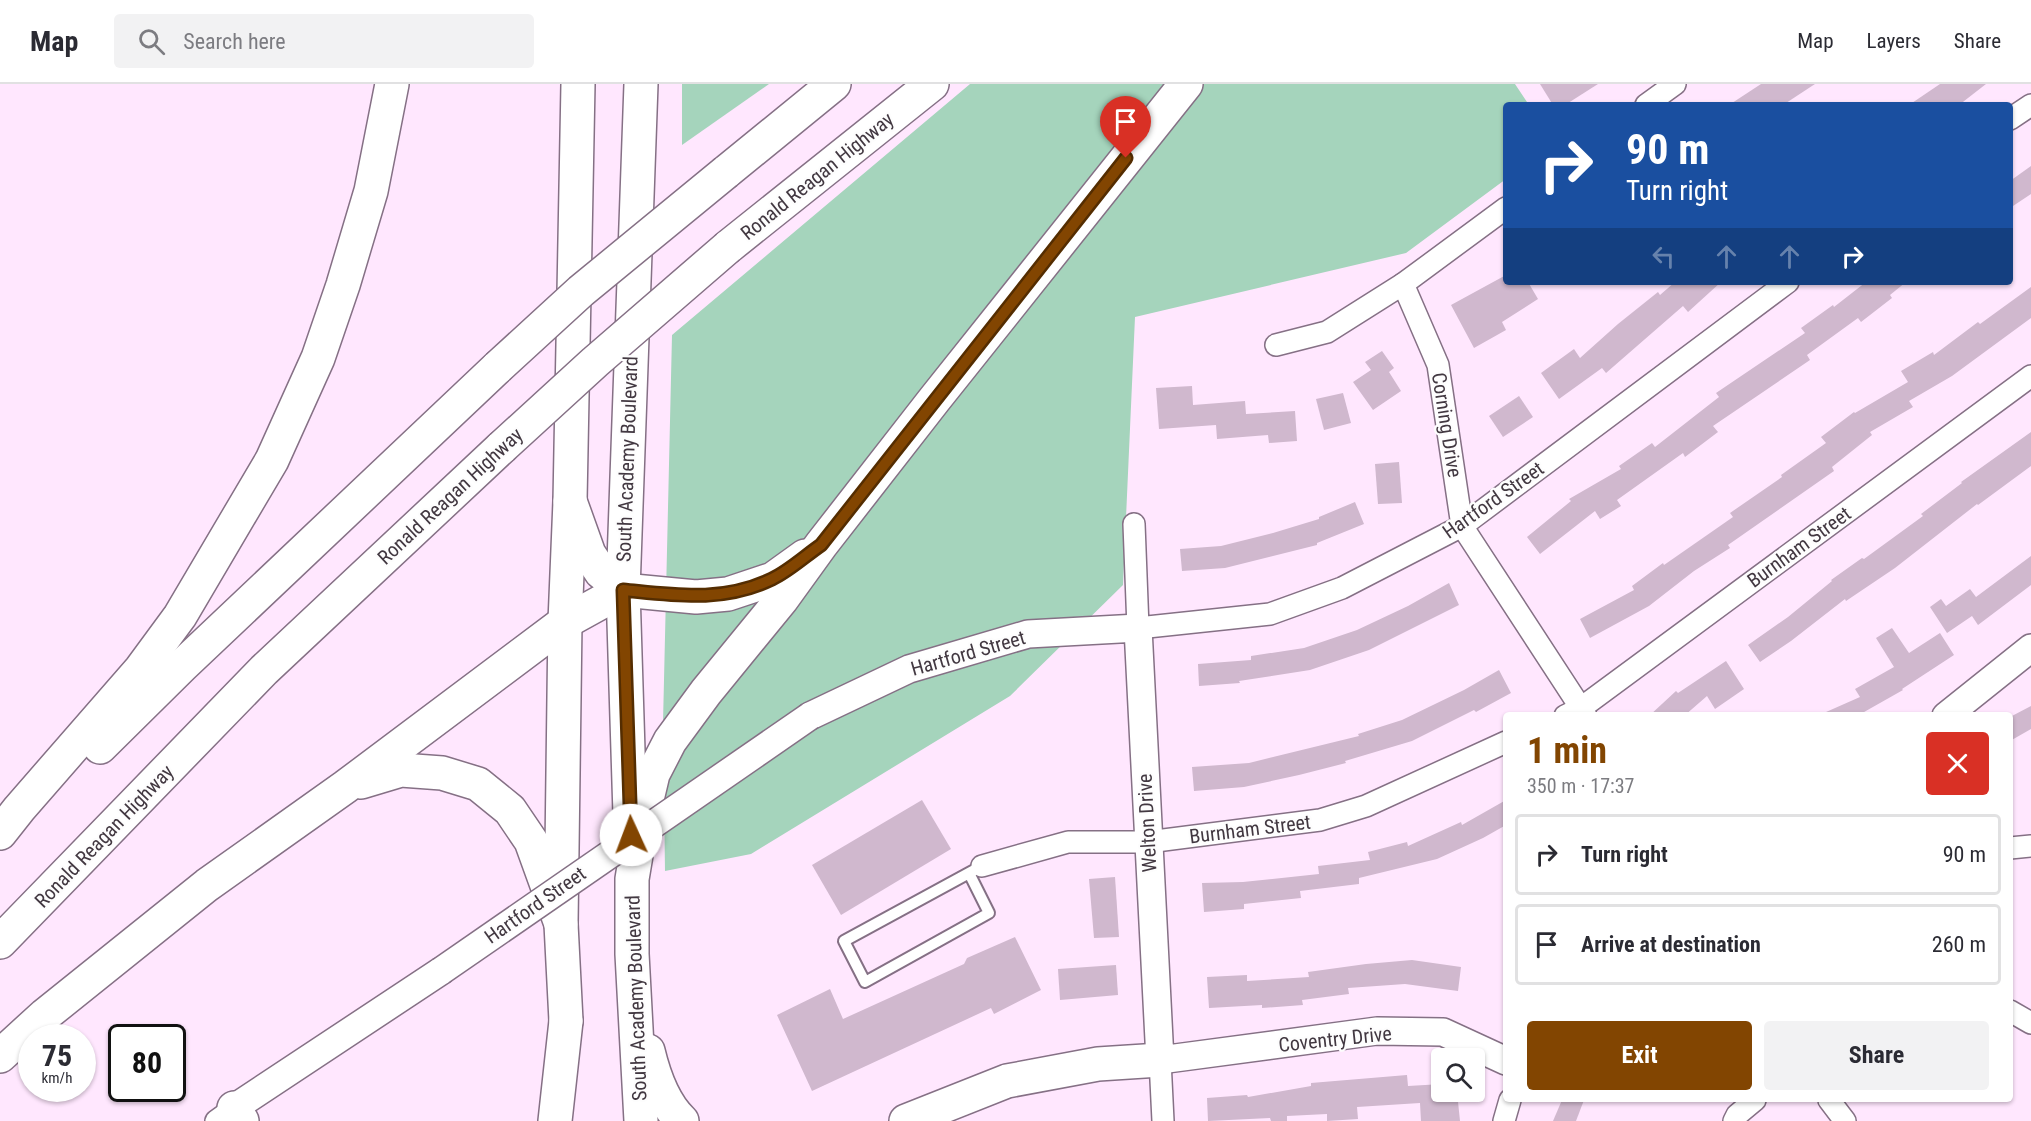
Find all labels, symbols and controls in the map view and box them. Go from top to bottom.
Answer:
search box [114,14,534,68]
text: Map [30,25,78,58]
icon: search [135,25,168,58]
text: Search here [183,29,286,54]
text: Map [1797,29,1834,53]
text: Layers [1867,29,1921,53]
text: Share [1954,29,2001,53]
pin [1100,96,1151,158]
icon: arrive [1109,105,1142,138]
street label: Ronald Reagan Highway [736,107,898,245]
text: 90 m [1626,125,1709,174]
icon: right [1527,126,1605,204]
text: Turn right [1626,175,1728,207]
icon: left [1647,240,1680,273]
icon: ahead [1710,240,1743,273]
icon: ahead [1773,240,1806,273]
icon: right [1836,240,1869,273]
street label: South Academy Boulevard [611,356,643,562]
street label: Corning Drive [1427,371,1467,479]
street label: Ronald Reagan Highway [372,423,528,569]
street label: Hartford Street [1438,456,1548,544]
street label: Burnham Street [1743,501,1856,593]
street label: Hartford Street [908,625,1028,681]
text: 1 min [1527,730,1607,772]
button: close [1926,732,1989,795]
street label: Ronald Reagan Highway [30,759,178,913]
street label: Welton Drive [1132,773,1162,873]
text: 350 m · 17:37 [1527,774,1634,798]
position arrow [599,803,663,867]
street label: Burnham Street [1188,810,1312,848]
icon: right [1530,838,1563,871]
text: Turn right [1581,842,1668,867]
text: 90 m [1943,842,1986,867]
street label: Hartford Street [480,861,590,949]
street label: South Academy Boulevard [620,895,652,1101]
icon: arrive [1530,928,1563,961]
text: Arrive at destination [1581,932,1761,957]
text: 260 m [1932,932,1986,957]
street label: Coventry Drive [1277,1021,1393,1057]
button: Exit [1527,1021,1752,1090]
button: Share [1764,1021,1989,1090]
speed limit sign: 80 [108,1024,186,1102]
text: 75 [42,1038,72,1073]
map controls [1431,1048,1485,1102]
button: search [1431,1048,1485,1102]
text: km/h [42,1069,72,1087]

